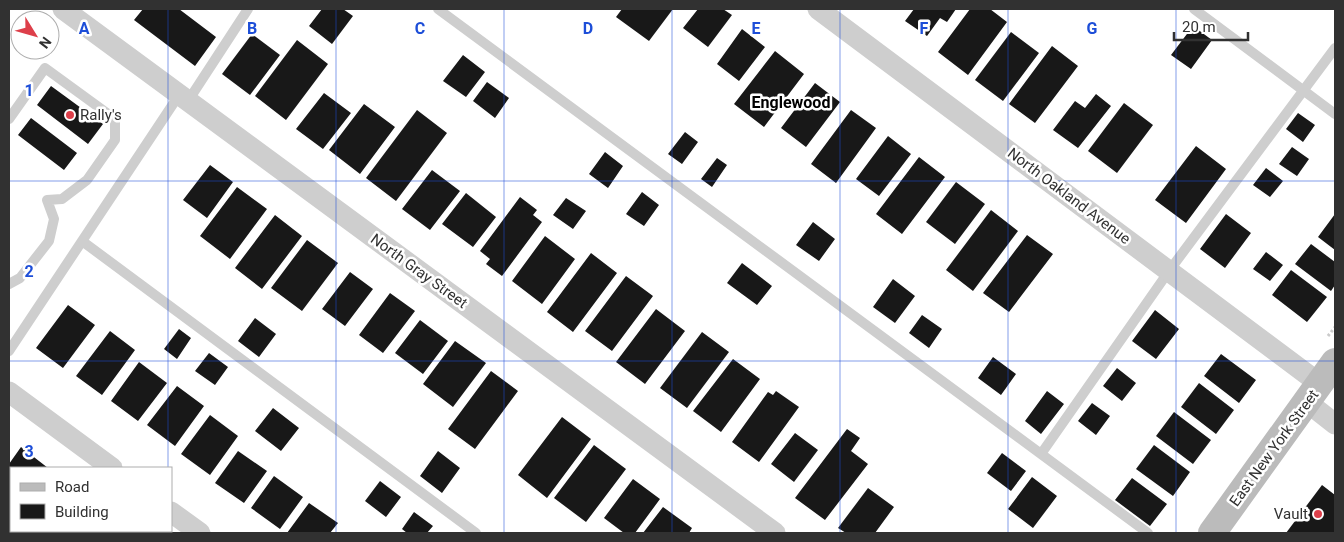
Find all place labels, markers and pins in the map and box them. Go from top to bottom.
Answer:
place label: Rally's [80,106,122,124]
marker: Rally's [64,109,76,121]
place label: Vault [1274,505,1308,523]
marker: Vault [1312,508,1324,520]

